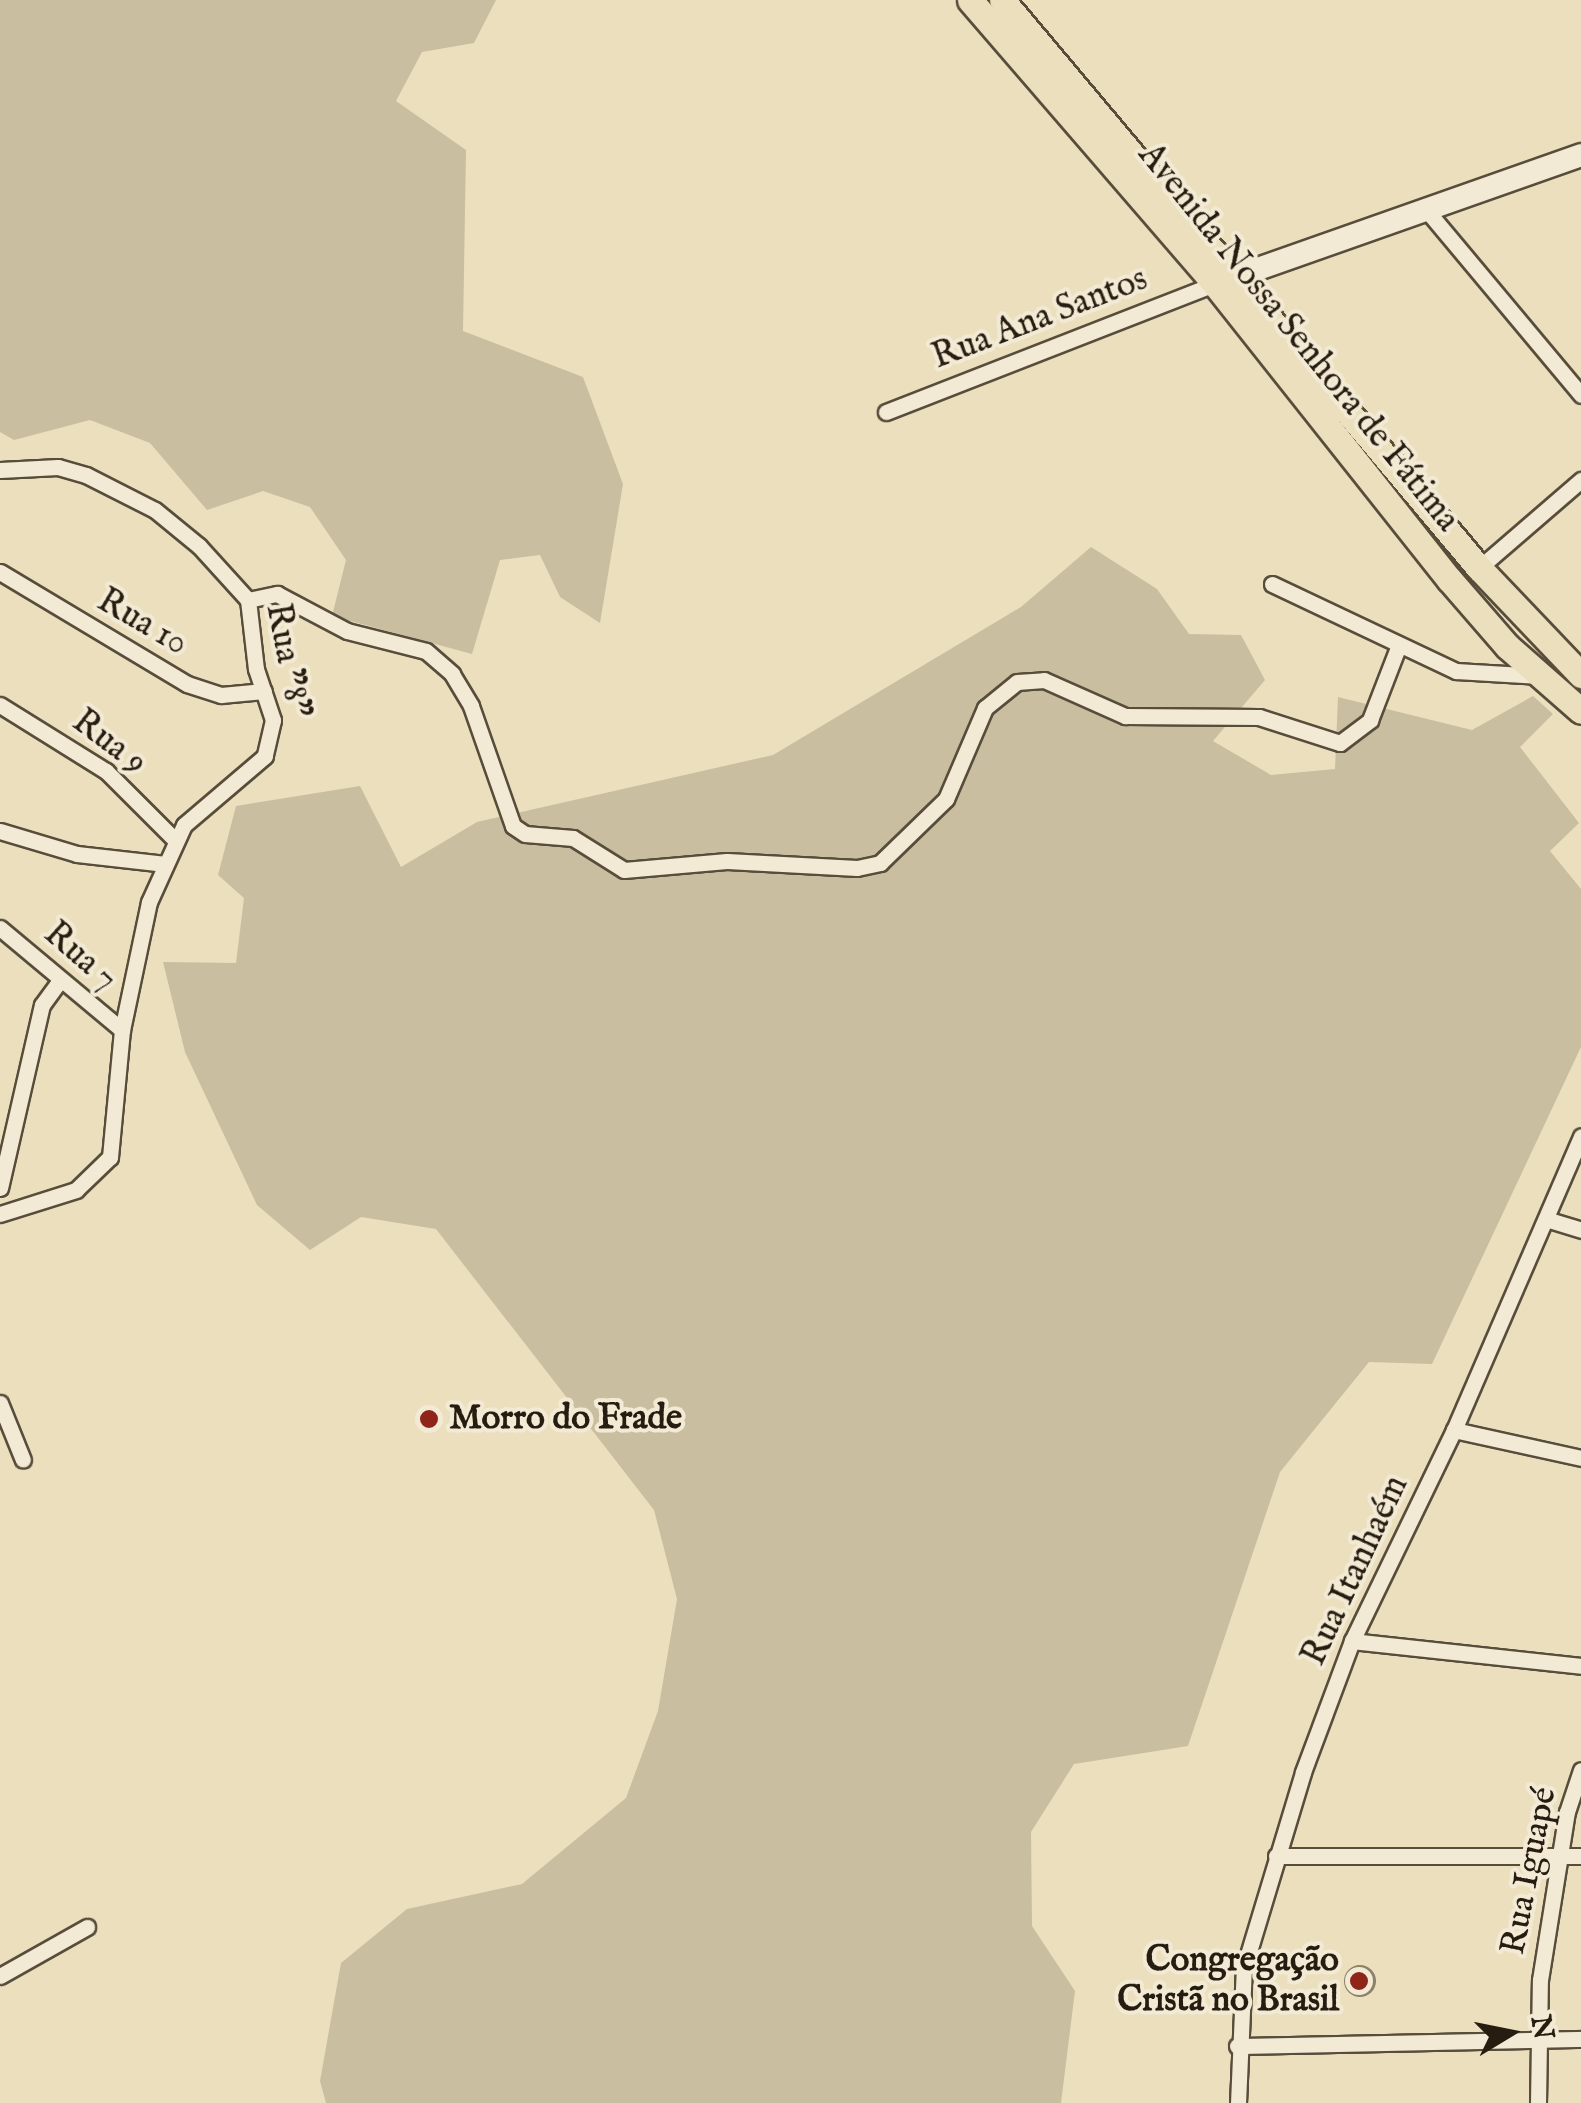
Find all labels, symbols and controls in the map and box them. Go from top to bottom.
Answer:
street label: Avenida Nossa Senhora de Fátima [1128,135,1468,541]
street label: Rua Ana Santos [926,259,1154,379]
street label: Rua 10 [89,580,195,666]
street label: Rua "8" [255,600,319,722]
street label: Rua 9 [63,701,155,785]
street label: Rua 7 [35,914,125,1000]
place label: Morro do Frade [449,1398,682,1440]
marker: Morro do Frade [418,1408,440,1430]
street label: Rua Itanhaém [1294,1469,1418,1673]
street label: Rua Iguapé [1493,1784,1567,1958]
place label: Congregação Cristã no Brasil [1117,1940,1339,2022]
marker: Congregação Cristã no Brasil [1348,1970,1370,1992]
north arrow [1461,1983,1561,2083]
text: N [1522,2013,1560,2043]

